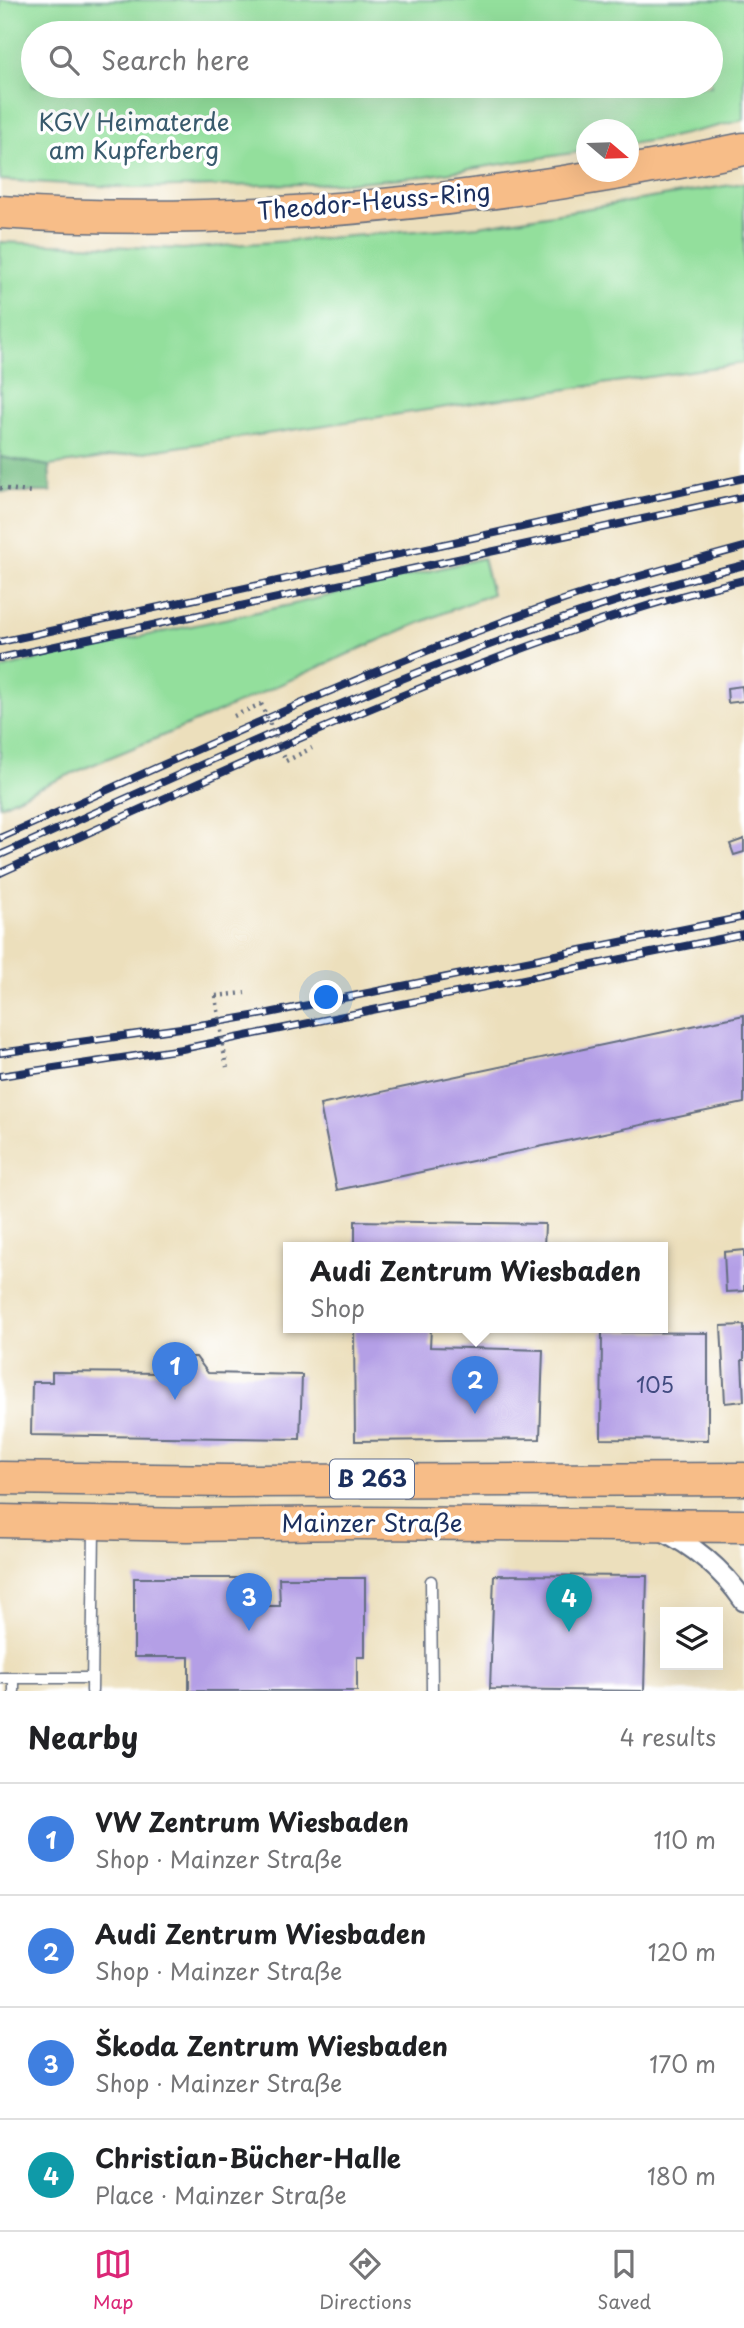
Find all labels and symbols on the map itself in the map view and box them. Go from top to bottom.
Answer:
park label: KGV Heimaterde am Kupferberg [39,103,229,167]
north arrow [576,119,639,182]
street label: Theodor-Heuss-Ring [256,172,492,228]
your location [309,980,343,1014]
pin: 1 [152,1342,198,1400]
pin: 2 [452,1356,498,1414]
house number: 105 [636,1368,674,1400]
road number: B 263 [330,1460,414,1498]
street label: Mainzer Straße [281,1504,463,1540]
pin: 3 [226,1573,272,1631]
pin: 4 [546,1574,592,1632]

